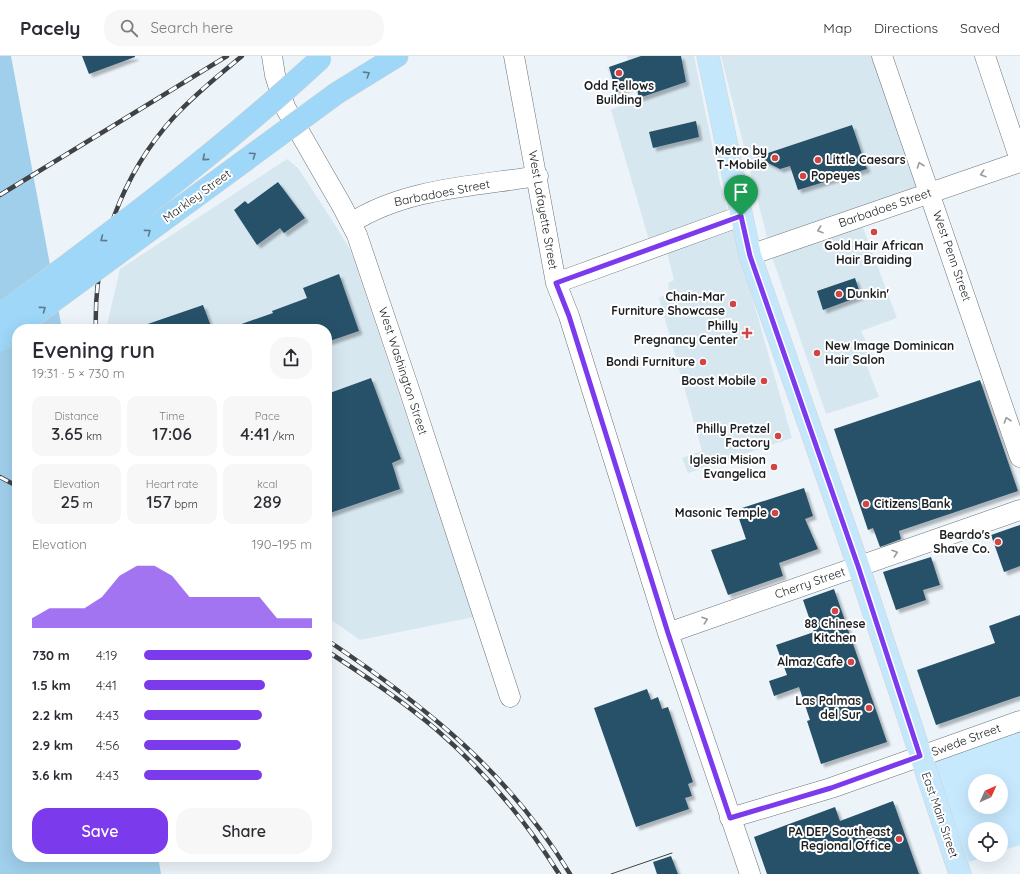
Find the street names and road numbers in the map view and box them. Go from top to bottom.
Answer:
street label: West Lafayette Street [526,149,561,271]
street label: Markley Street [160,166,234,225]
street label: Barbadoes Street [393,176,491,209]
street label: Barbadoes Street [836,185,933,230]
street label: West Penn Street [930,209,975,303]
street label: West Washington Street [376,305,431,437]
street label: Cherry Street [773,563,847,602]
street label: Swede Street [929,720,1003,759]
street label: East Main Street [919,770,962,860]

